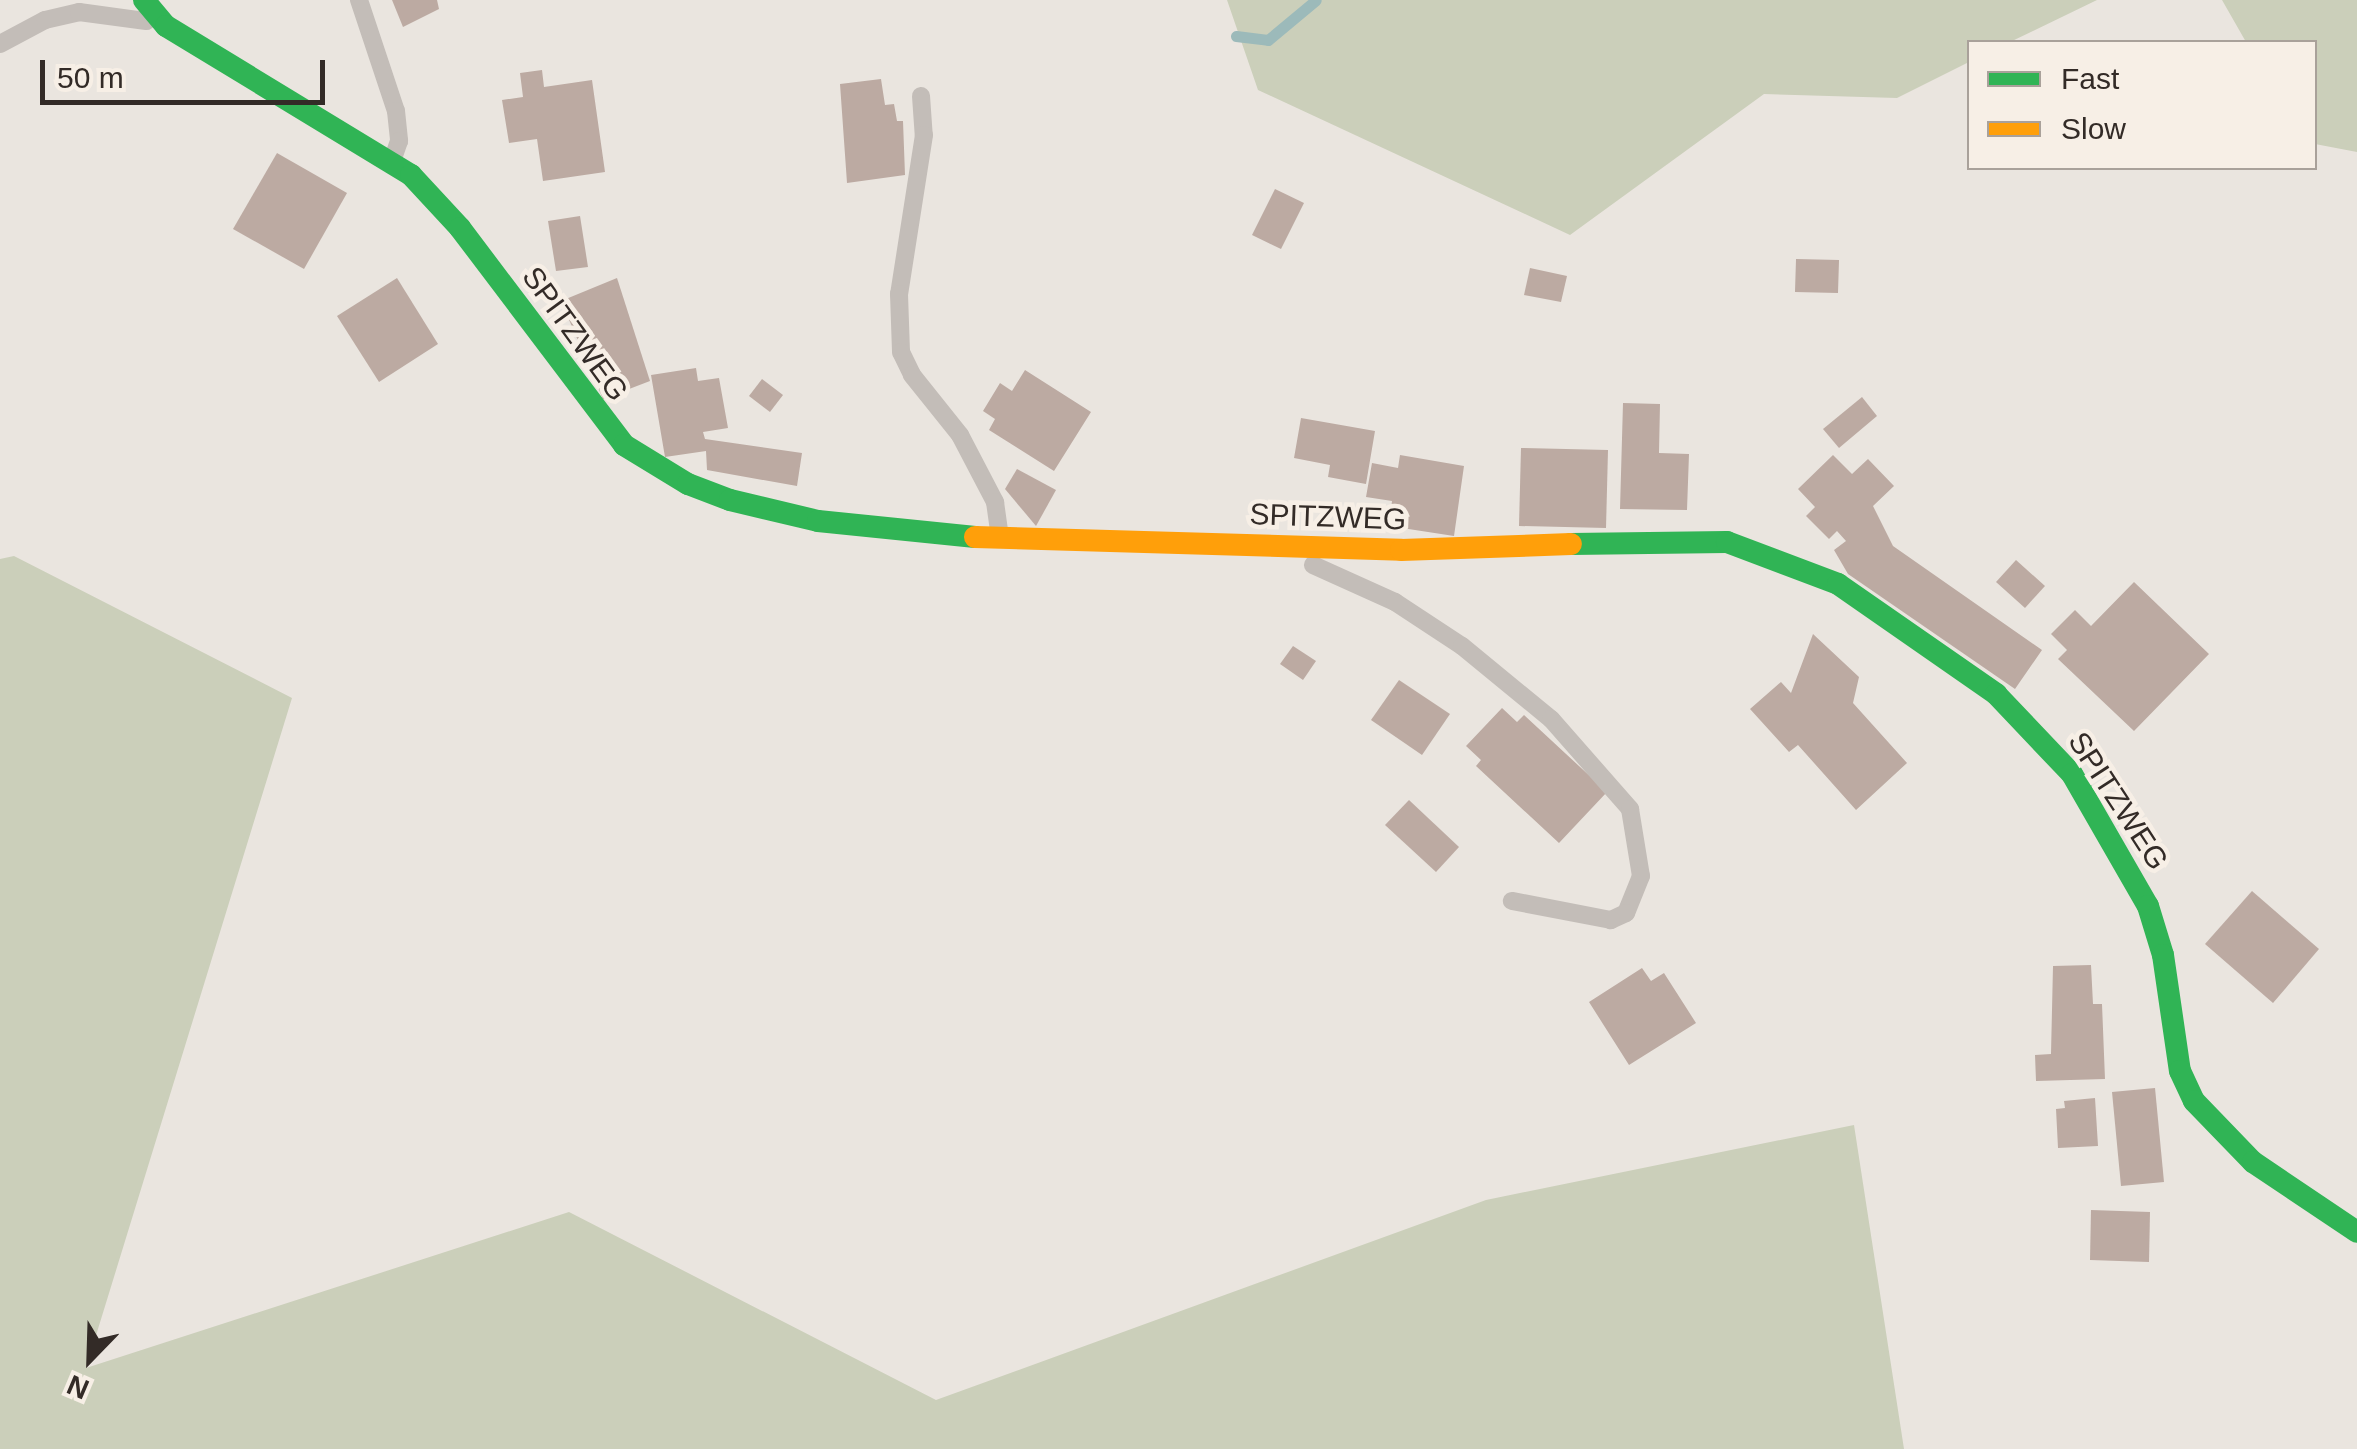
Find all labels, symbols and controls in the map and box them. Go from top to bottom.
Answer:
scale bar [45,40,330,102]
legend [1967,40,2317,170]
text: 50 m [57,61,124,94]
text: Fast [2061,62,2119,95]
text: Slow [2061,112,2126,145]
street label: SPITZWEG [514,260,636,408]
street label: SPITZWEG [1249,496,1407,538]
street label: SPITZWEG [2060,726,2176,876]
north arrow [40,1309,140,1409]
text: N [63,1369,93,1405]

